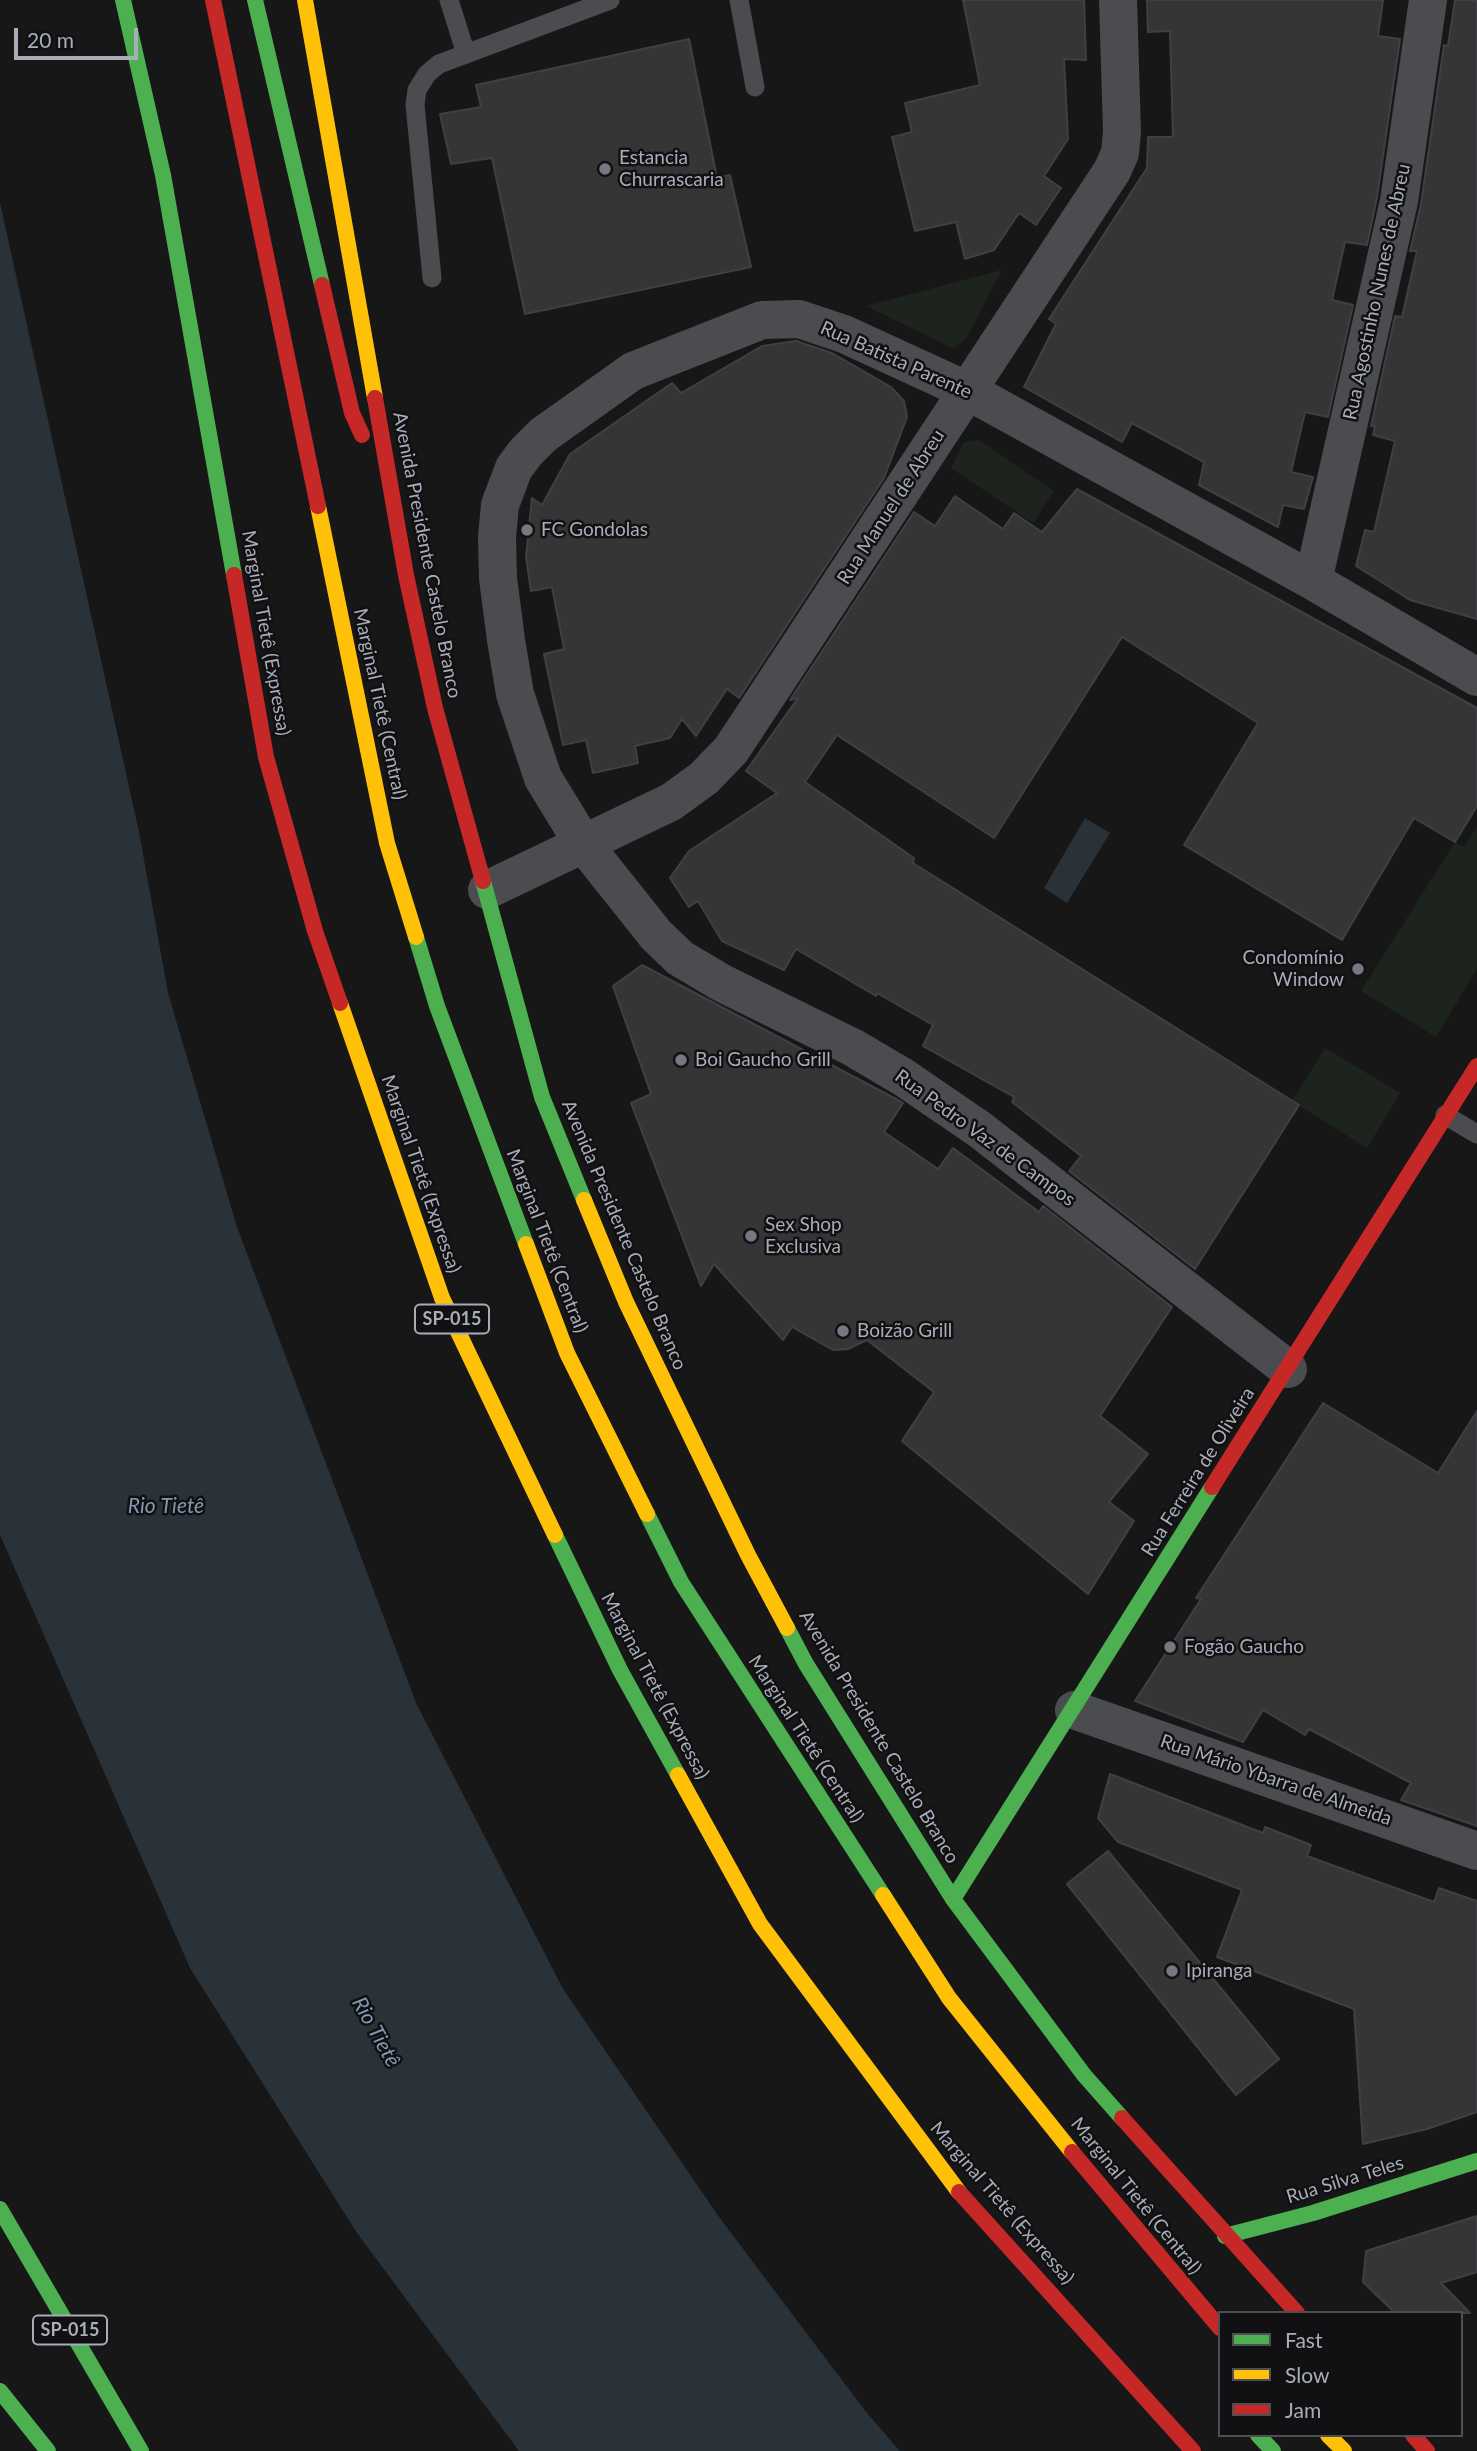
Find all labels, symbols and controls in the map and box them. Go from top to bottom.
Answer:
scale bar [18,14,142,58]
text: 20 m [27,27,74,52]
place label: Estancia Churrascaria [619,147,724,191]
marker: Estancia Churrascaria [597,161,613,177]
street label: Rua Agostinho Nunes de Abreu [1339,162,1415,422]
street label: Rua Batista Parente [817,316,975,404]
street label: Avenida Presidente Castelo Branco [388,410,466,700]
street label: Rua Manuel de Abreu [832,425,950,589]
place label: FC Gondolas [541,519,648,541]
marker: FC Gondolas [519,522,535,538]
street label: Marginal Tietê (Expressa) [237,529,295,737]
street label: Marginal Tietê (Central) [349,606,411,802]
place label: Condomínio Window [1243,947,1344,991]
marker: Condomínio Window [1350,961,1366,977]
place label: Boi Gaucho Grill [695,1049,831,1071]
marker: Boi Gaucho Grill [673,1052,689,1068]
street label: Rua Pedro Vaz de Campos [890,1065,1080,1211]
street label: Marginal Tietê (Expressa) [376,1072,466,1276]
street label: Avenida Presidente Castelo Branco [557,1097,691,1373]
street label: Marginal Tietê (Central) [501,1146,593,1336]
place label: Sex Shop Exclusiva [765,1214,842,1258]
marker: Sex Shop Exclusiva [743,1228,759,1244]
road number: SP-015 [415,1304,489,1334]
place label: Boizão Grill [857,1320,952,1342]
marker: Boizão Grill [835,1323,851,1339]
street label: Rua Ferreira de Oliveira [1137,1383,1259,1561]
water label: Rio Tietê [128,1493,204,1519]
street label: Marginal Tietê (Expressa) [596,1589,714,1783]
street label: Avenida Presidente Castelo Branco [794,1606,964,1868]
place label: Fogão Gaucho [1184,1636,1304,1658]
marker: Fogão Gaucho [1162,1639,1178,1655]
street label: Marginal Tietê (Central) [743,1651,869,1827]
street label: Rua Mário Ybarra de Almeida [1157,1730,1395,1830]
place label: Ipiranga [1186,1960,1253,1982]
marker: Ipiranga [1164,1963,1180,1979]
water label: Rio Tietê [346,1993,406,2071]
street label: Marginal Tietê (Central) [1066,2113,1206,2279]
street label: Marginal Tietê (Expressa) [925,2117,1079,2289]
street label: Rua Silva Teles [1284,2151,1406,2209]
legend [1218,2311,1463,2437]
road number: SP-015 [33,2316,107,2344]
text: Fast [1285,2327,1322,2352]
text: Slow [1285,2362,1329,2387]
text: Jam [1285,2397,1321,2422]

